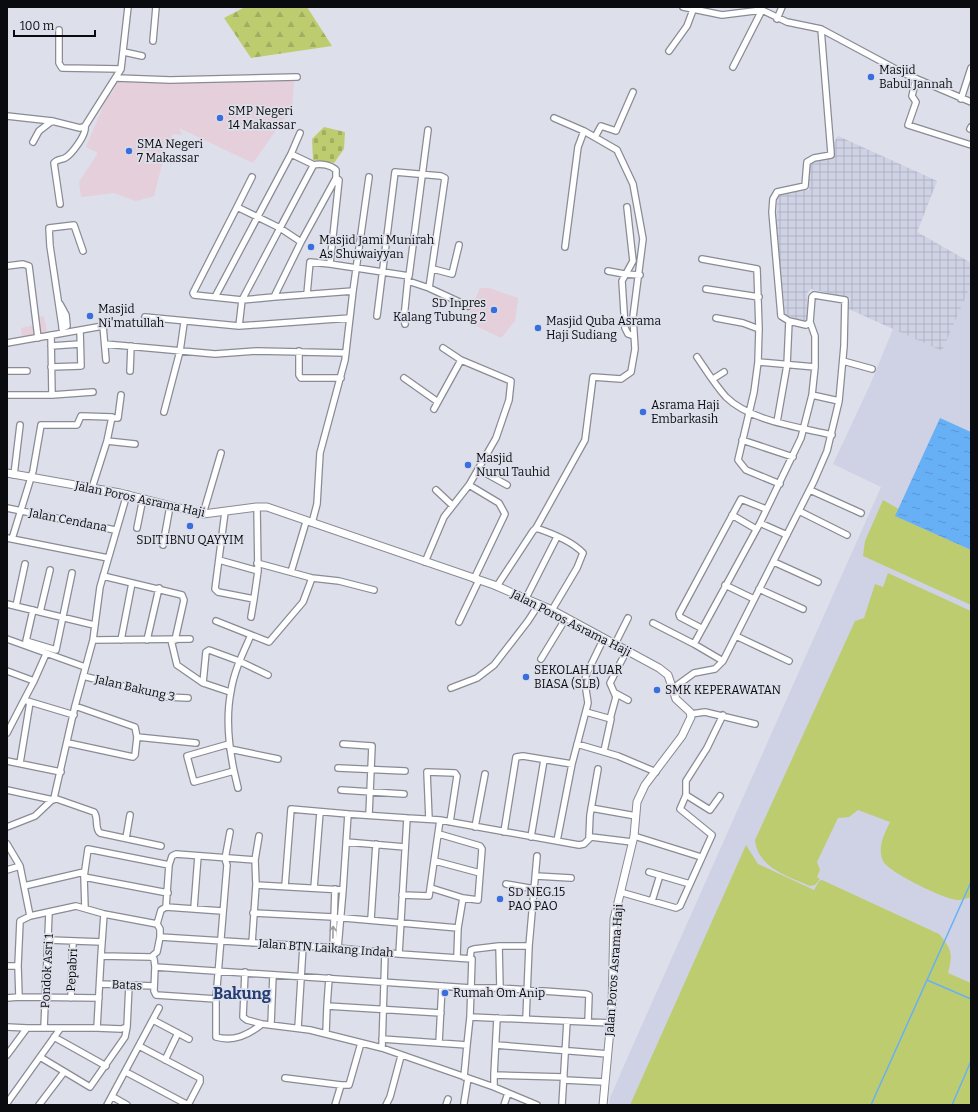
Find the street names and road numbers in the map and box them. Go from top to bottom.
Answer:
street label: Jalan Poros Asrama Haji [73,478,207,520]
street label: Jalan Cendana [27,505,109,535]
street label: Jalan Poros Asrama Haji [508,586,634,660]
street label: Jalan Bakung 3 [93,672,177,704]
street label: Jalan Poros Asrama Haji [602,903,626,1038]
street label: Pondok Asri 1 [38,933,56,1009]
street label: Jalan BTN Laikang Indah [257,936,394,960]
street label: Pepabri [64,948,80,992]
street label: Batas [111,977,143,993]

